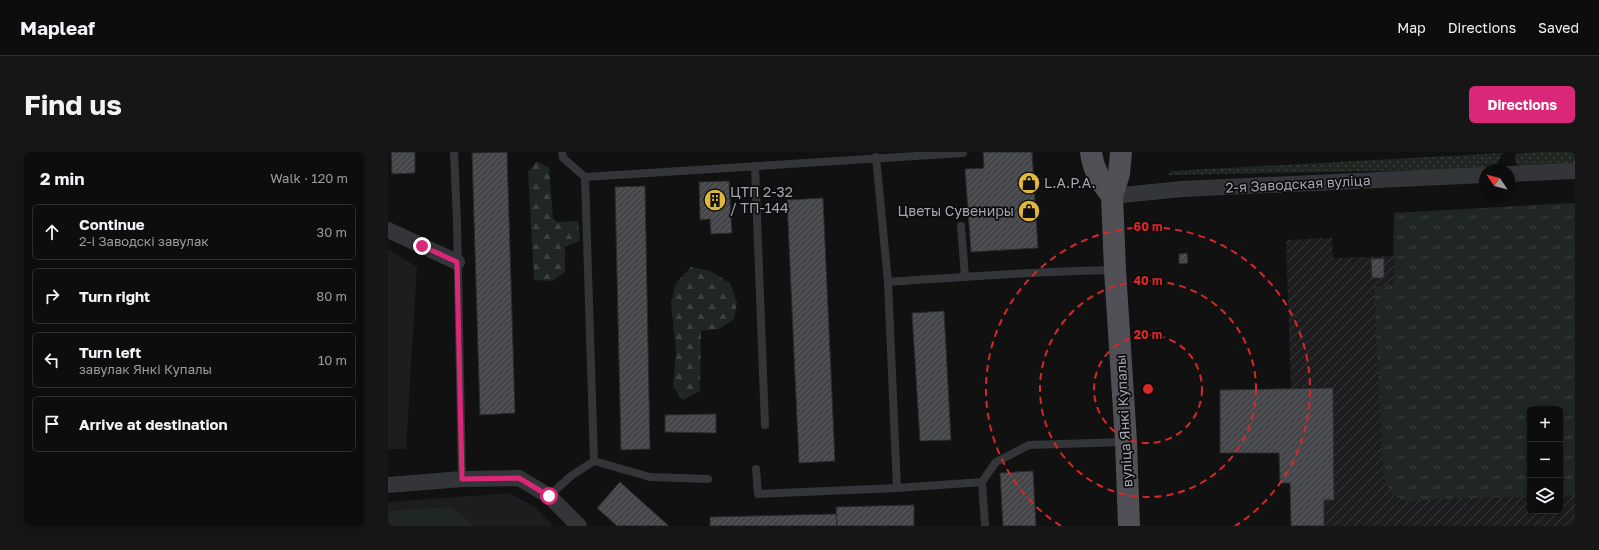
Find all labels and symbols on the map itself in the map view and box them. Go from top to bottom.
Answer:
north arrow [1479,164,1515,200]
shop icon: L.A.P.A. [1016,170,1042,196]
street label: 2-я Заводская вуліца [1225,171,1371,196]
place label: L.A.P.A. [1044,174,1096,191]
place label: ЦТП 2-32 / ТП-144 [730,183,793,216]
building icon: ЦТП 2-32 / ТП-144 [702,187,728,213]
shop icon: Цветы Сувениры [1016,198,1042,224]
place label: Цветы Сувениры [898,202,1014,219]
text: 60 m [1134,219,1162,234]
route end [413,237,431,255]
text: 40 m [1134,273,1162,288]
text: 20 m [1134,327,1162,342]
street label: вуліца Янкі Купалы [1112,354,1135,488]
centre of rings [1141,382,1155,396]
route start [540,487,558,505]

